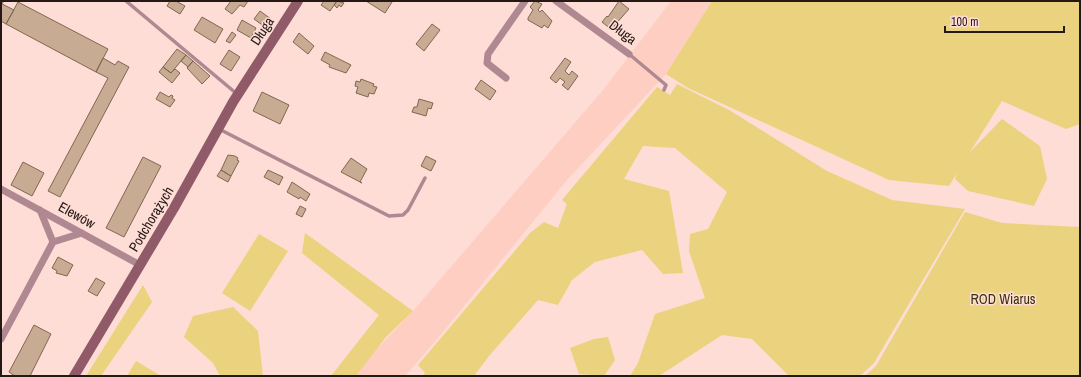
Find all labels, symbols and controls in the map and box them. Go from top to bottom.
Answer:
scale bar [945,8,1064,34]
street label: Długa [246,13,278,48]
text: 100 m [951,14,978,30]
street label: Długa [606,16,641,49]
street label: Podchorążych [125,183,177,255]
street label: Elewów [55,198,99,233]
park label: ROD Wiarus [970,290,1036,308]

